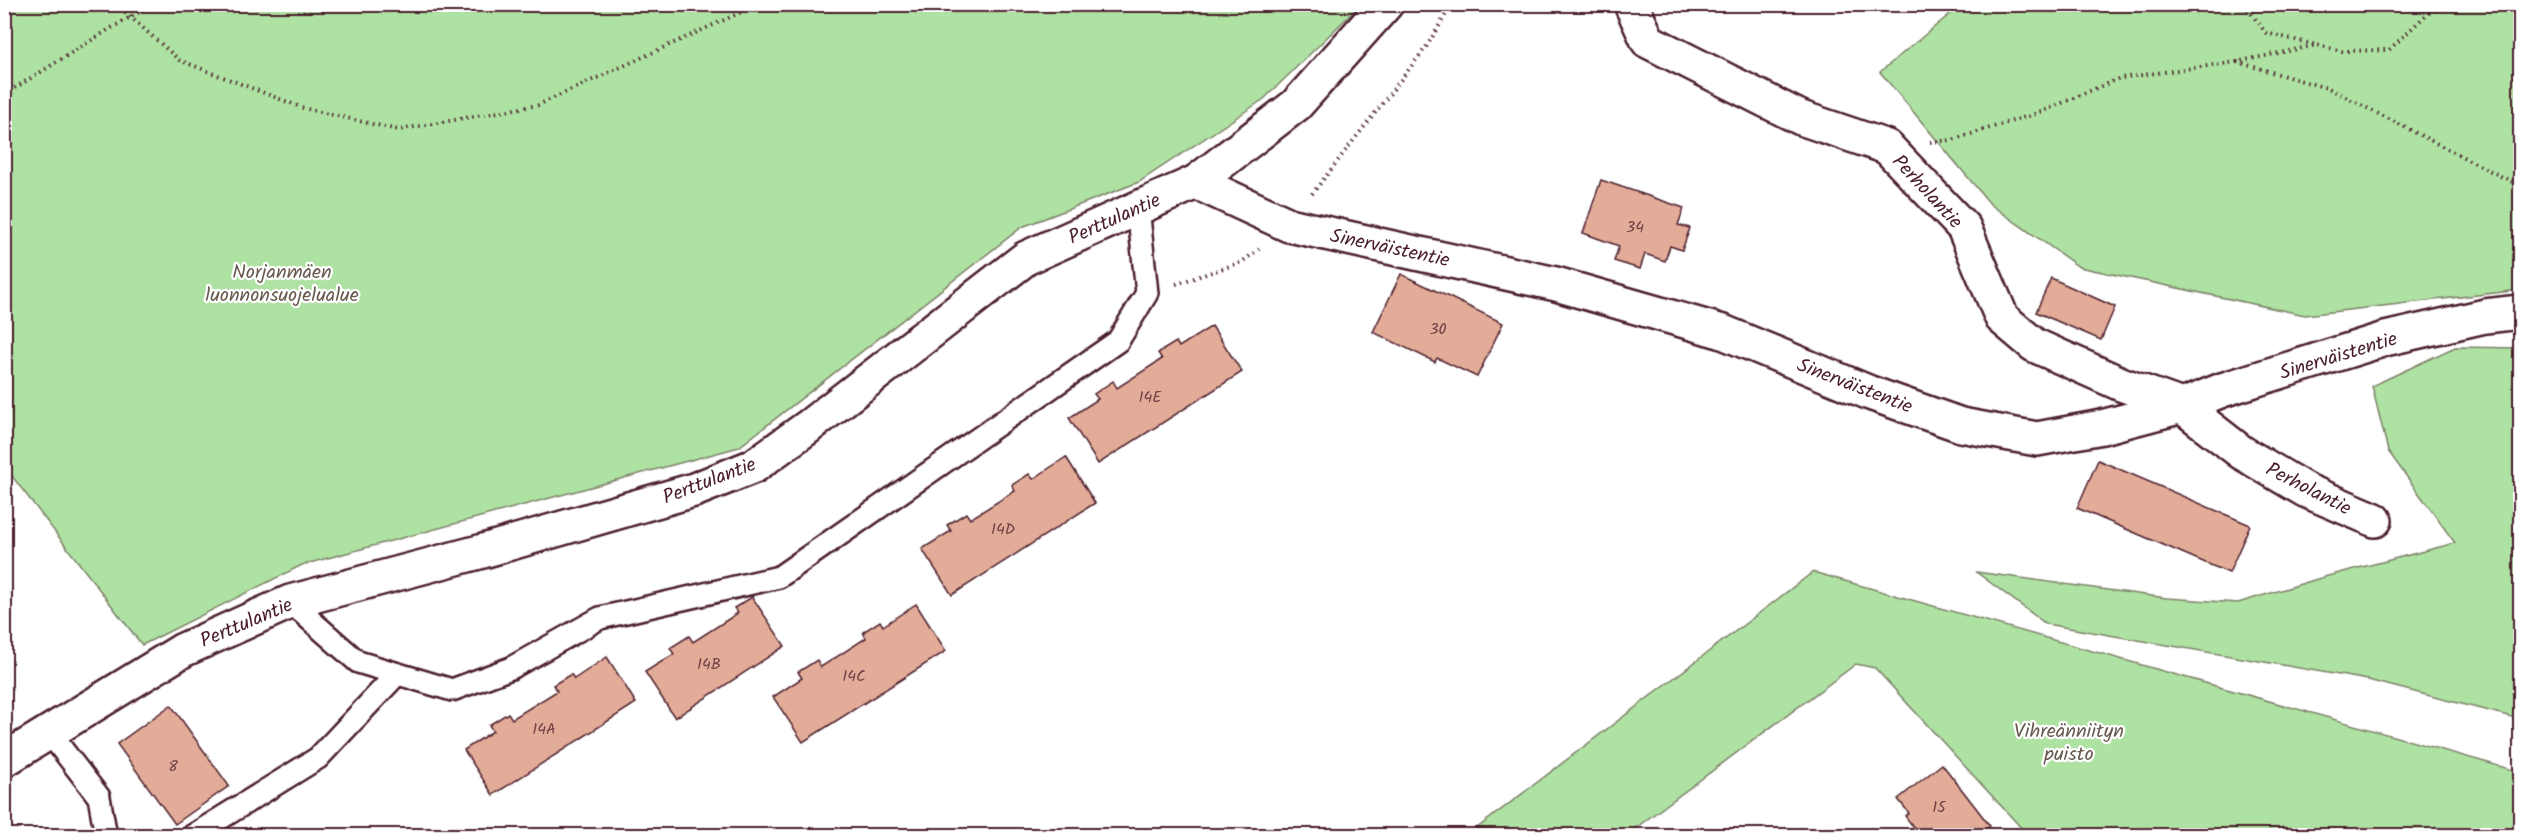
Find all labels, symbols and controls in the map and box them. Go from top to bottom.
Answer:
street label: Perholantie [1883,148,1970,237]
street label: Perttulantie [1064,185,1166,254]
house number: 34 [1626,215,1644,240]
street label: Sinerväistentie [1327,221,1452,277]
park label: Norjanmäen luonnonsuojelualue [205,257,359,312]
house number: 30 [1429,317,1447,342]
street label: Sinerväistentie [2276,324,2401,390]
street label: Sinerväistentie [1792,350,1917,424]
house number: 14E [1138,385,1162,410]
street label: Perttulantie [658,449,761,514]
street label: Perholantie [2260,454,2357,525]
house number: 14D [991,517,1015,542]
street label: Perttulantie [195,590,298,658]
house number: 14B [697,652,721,677]
house number: 14C [842,664,866,689]
park label: Vihreänniityn puisto [2014,716,2124,771]
house number: 14A [532,717,556,742]
house number: 8 [168,754,178,779]
house number: 15 [1932,795,1947,820]

